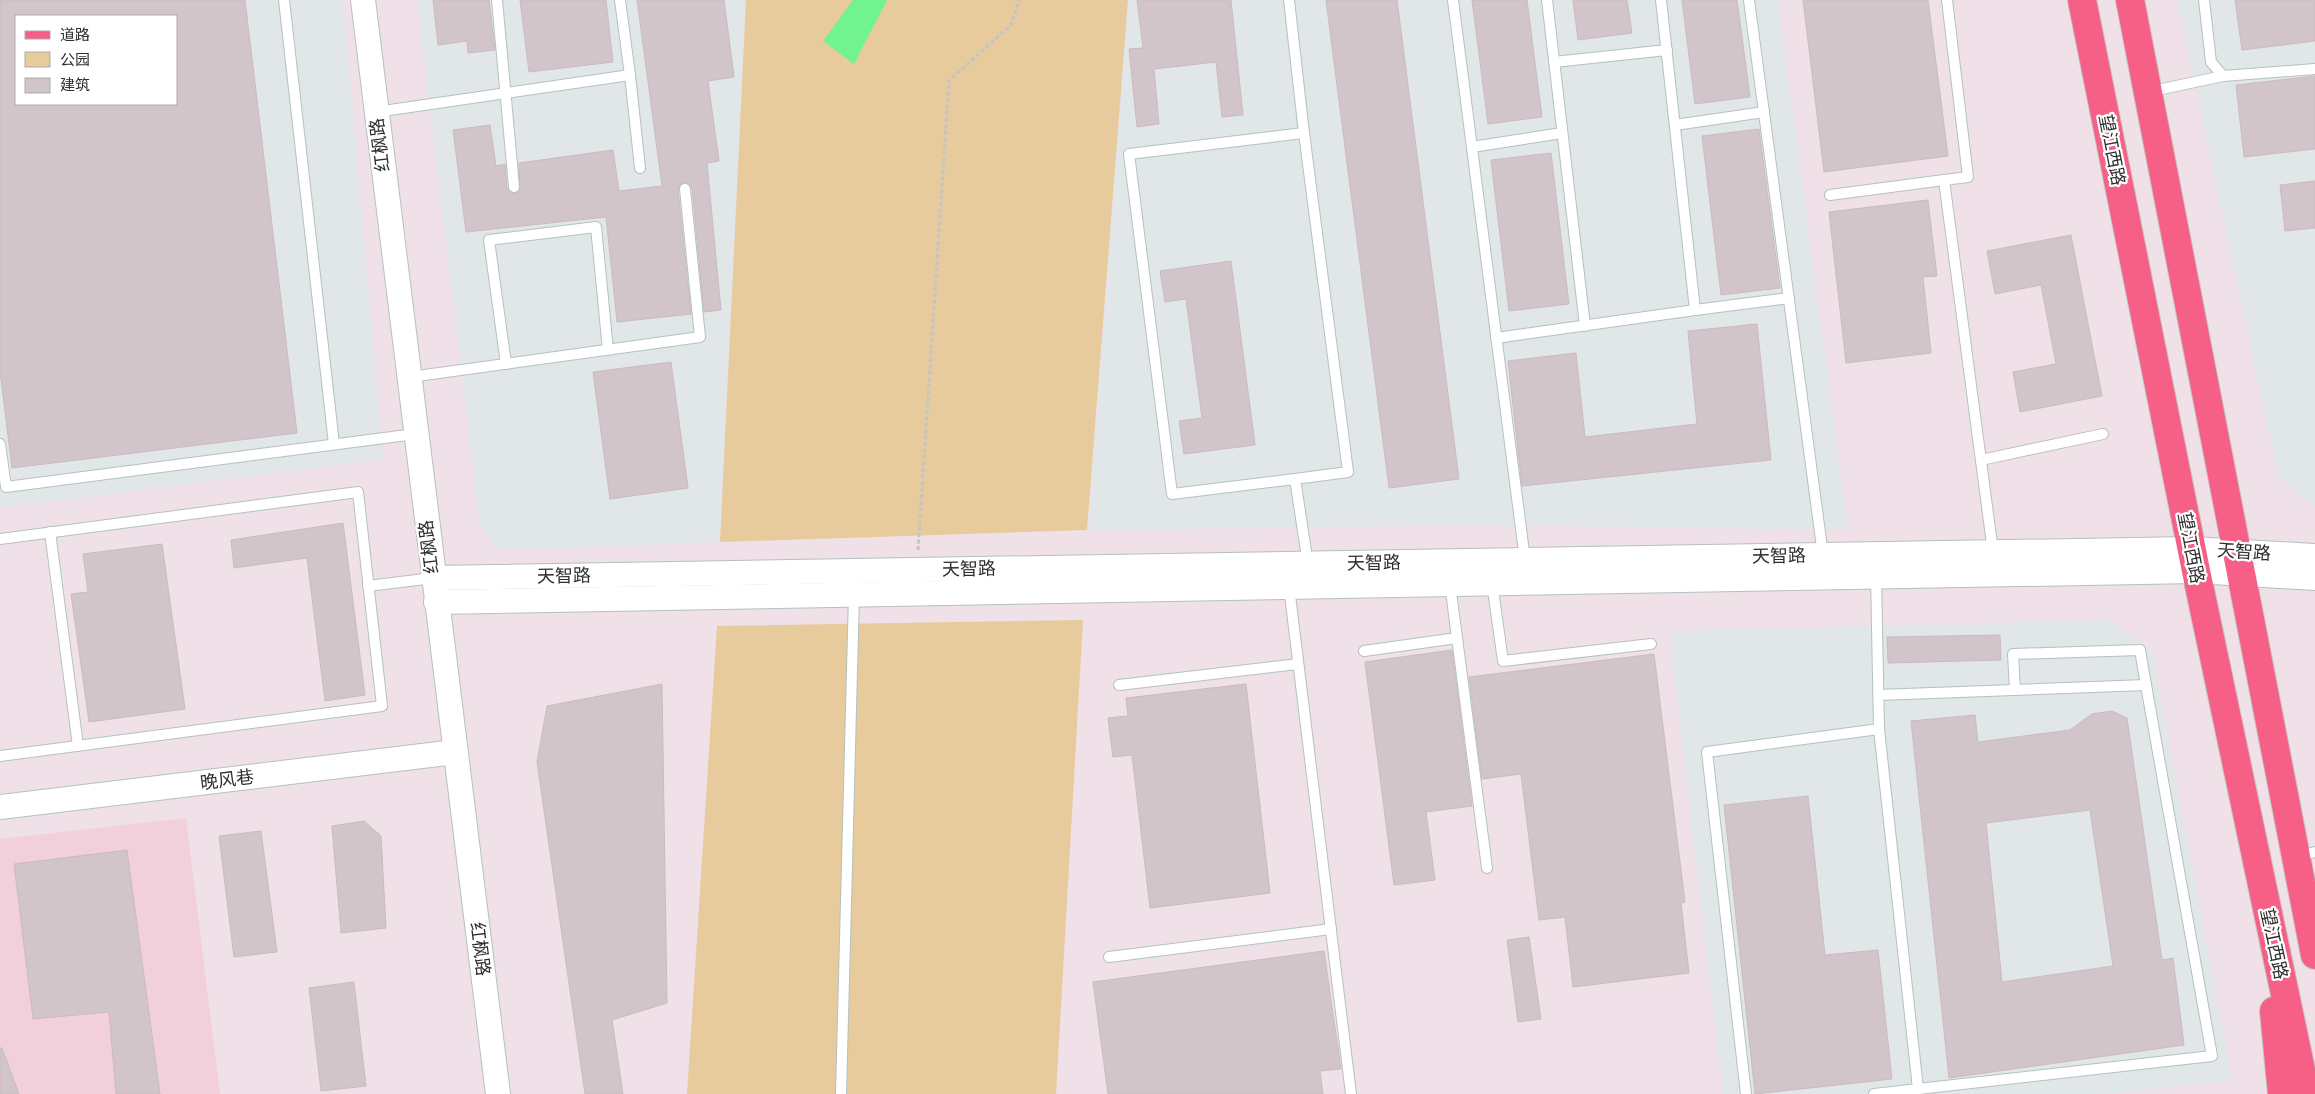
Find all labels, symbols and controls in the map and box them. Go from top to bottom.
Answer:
legend [15,15,178,105]
text: 道路 [60,26,90,43]
text: 公园 [60,51,90,68]
text: 建筑 [60,76,90,93]
street label: 望江西路 [2096,113,2130,187]
street label: 红枫路 [366,117,392,173]
street label: 望江西路 [2175,511,2209,585]
street label: 红枫路 [415,519,441,575]
street label: 天智路 [2216,539,2272,563]
street label: 天智路 [1752,545,1806,565]
street label: 天智路 [1347,552,1401,572]
street label: 天智路 [942,558,996,578]
street label: 天智路 [537,565,591,585]
street label: 晚风巷 [199,766,255,792]
street label: 望江西路 [2258,906,2292,981]
street label: 红枫路 [468,921,494,977]

